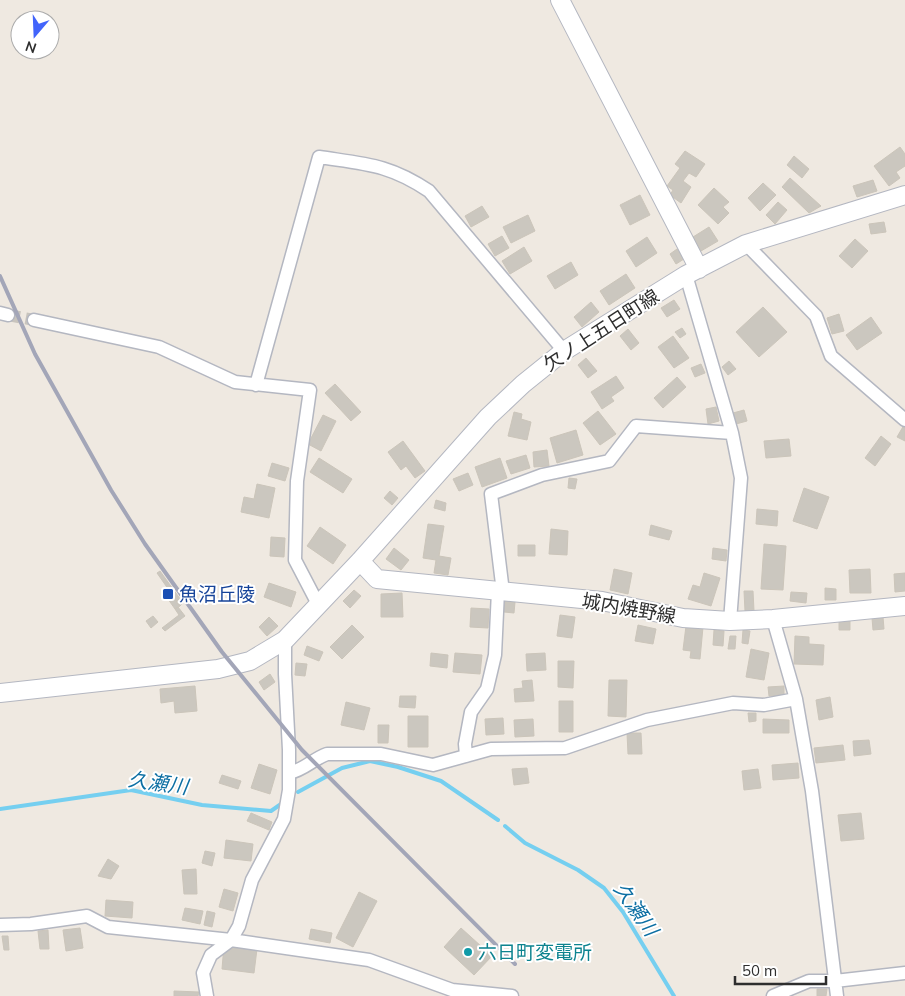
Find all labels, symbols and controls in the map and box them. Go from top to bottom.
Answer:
north arrow [10,10,60,60]
text: N [23,37,39,58]
street label: 欠ノ上五日町線 [539,284,663,376]
place label: 魚沼丘陵 [179,582,255,606]
marker: 魚沼丘陵 [161,587,175,601]
street label: 城内焼野線 [580,588,678,628]
water label: 久瀬川 [127,766,191,799]
water label: 久瀬川 [609,877,665,942]
place label: 六日町変電所 [478,940,592,964]
marker: 六日町変電所 [462,946,474,958]
scale bar [735,954,826,986]
text: 50 m [742,961,777,980]

